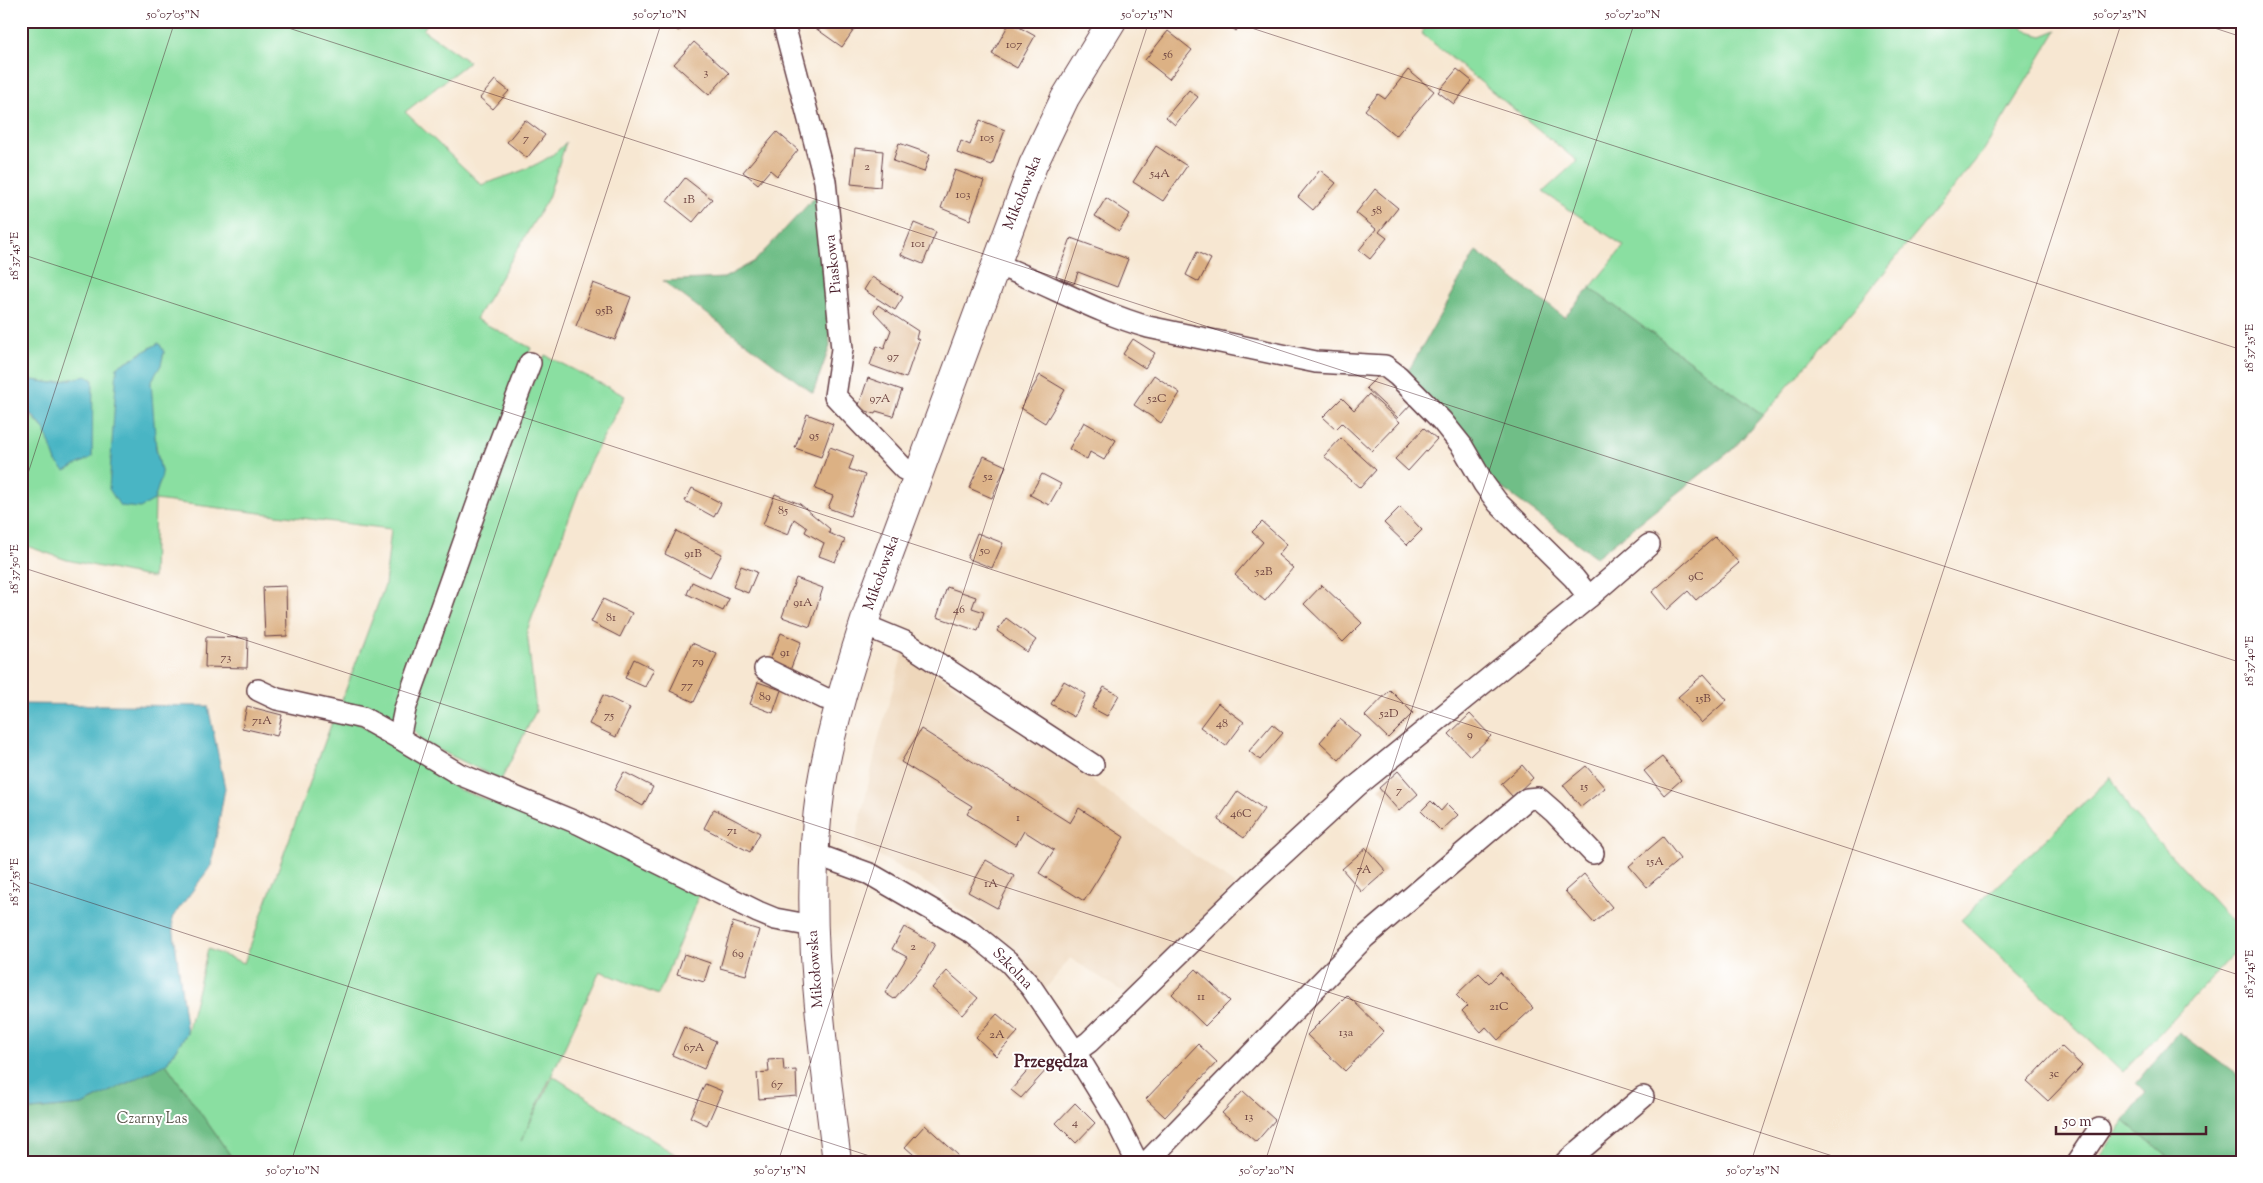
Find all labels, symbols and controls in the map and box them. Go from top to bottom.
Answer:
text: 50°07'05"N [145,6,200,24]
text: 50°07'10"N [632,6,687,24]
text: 50°07'15"N [1120,6,1173,24]
text: 50°07'20"N [1605,6,1661,24]
text: 50°07'25"N [2093,6,2147,24]
house number: 107 [1006,36,1022,54]
house number: 56 [1162,46,1173,64]
house number: 3 [704,64,709,82]
house number: 105 [980,129,994,147]
house number: 7 [523,130,529,148]
street label: Mikołowska [999,153,1047,233]
house number: 2 [864,158,870,176]
house number: 54A [1149,165,1170,183]
house number: 103 [955,186,971,204]
house number: 1B [683,191,695,209]
house number: 58 [1371,202,1382,220]
text: 18°37'45"E [6,231,24,280]
street label: Piaskowa [820,233,848,294]
house number: 101 [911,235,925,253]
house number: 95B [595,302,613,320]
text: 18°37'35"E [2241,323,2259,372]
house number: 97 [887,348,899,366]
house number: 97A [870,390,891,408]
house number: 52C [1146,390,1167,408]
house number: 95 [809,427,819,445]
house number: 52 [982,468,993,486]
house number: 85 [778,502,788,520]
street label: Mikołowska [859,533,905,613]
house number: 50 [979,542,990,560]
text: 18°37'50"E [6,543,24,594]
house number: 91B [684,545,702,563]
house number: 52B [1254,563,1273,581]
house number: 9C [1688,568,1704,586]
house number: 91A [793,594,813,612]
house number: 46 [953,601,965,619]
house number: 81 [606,609,616,627]
text: 18°37'40"E [2241,635,2259,686]
house number: 91 [780,644,790,662]
house number: 73 [221,649,232,667]
house number: 79 [692,653,704,671]
house number: 77 [681,677,693,695]
house number: 89 [759,688,771,706]
house number: 15B [1695,690,1711,708]
house number: 52D [1378,705,1399,723]
house number: 75 [604,707,614,725]
house number: 71A [252,712,272,730]
house number: 48 [1216,715,1228,733]
house number: 9 [1467,726,1473,744]
house number: 15 [1580,778,1588,796]
house number: 7 [1396,782,1402,800]
house number: 46C [1230,805,1252,823]
house number: 1 [1016,809,1020,827]
house number: 71 [727,822,737,840]
house number: 15A [1646,853,1664,871]
text: 18°37'55"E [6,857,24,906]
house number: 7A [1357,861,1372,879]
house number: 1A [984,875,998,893]
street label: Mikołowska [803,929,829,1009]
house number: 2 [910,938,916,956]
street label: Szkolna [987,944,1037,995]
house number: 69 [732,945,744,963]
text: 18°37'45"E [2241,949,2259,998]
house number: 11 [1197,988,1205,1006]
house number: 21C [1489,998,1509,1016]
house number: 13a [1339,1024,1354,1042]
house number: 2A [989,1026,1005,1044]
house number: 67A [684,1039,705,1057]
district label: Przegędza [1014,1050,1089,1076]
house number: 3c [2049,1065,2060,1083]
house number: 67 [771,1076,783,1094]
scale bar [2056,1103,2206,1135]
house number: 13 [1245,1108,1254,1126]
park label: Czarny Las [117,1109,188,1130]
text: 50 m [2062,1112,2092,1133]
house number: 4 [1072,1114,1078,1132]
text: 50°07'10"N [265,1162,320,1180]
text: 50°07'15"N [753,1162,806,1180]
text: 50°07'20"N [1239,1162,1295,1180]
text: 50°07'25"N [1726,1162,1780,1180]

